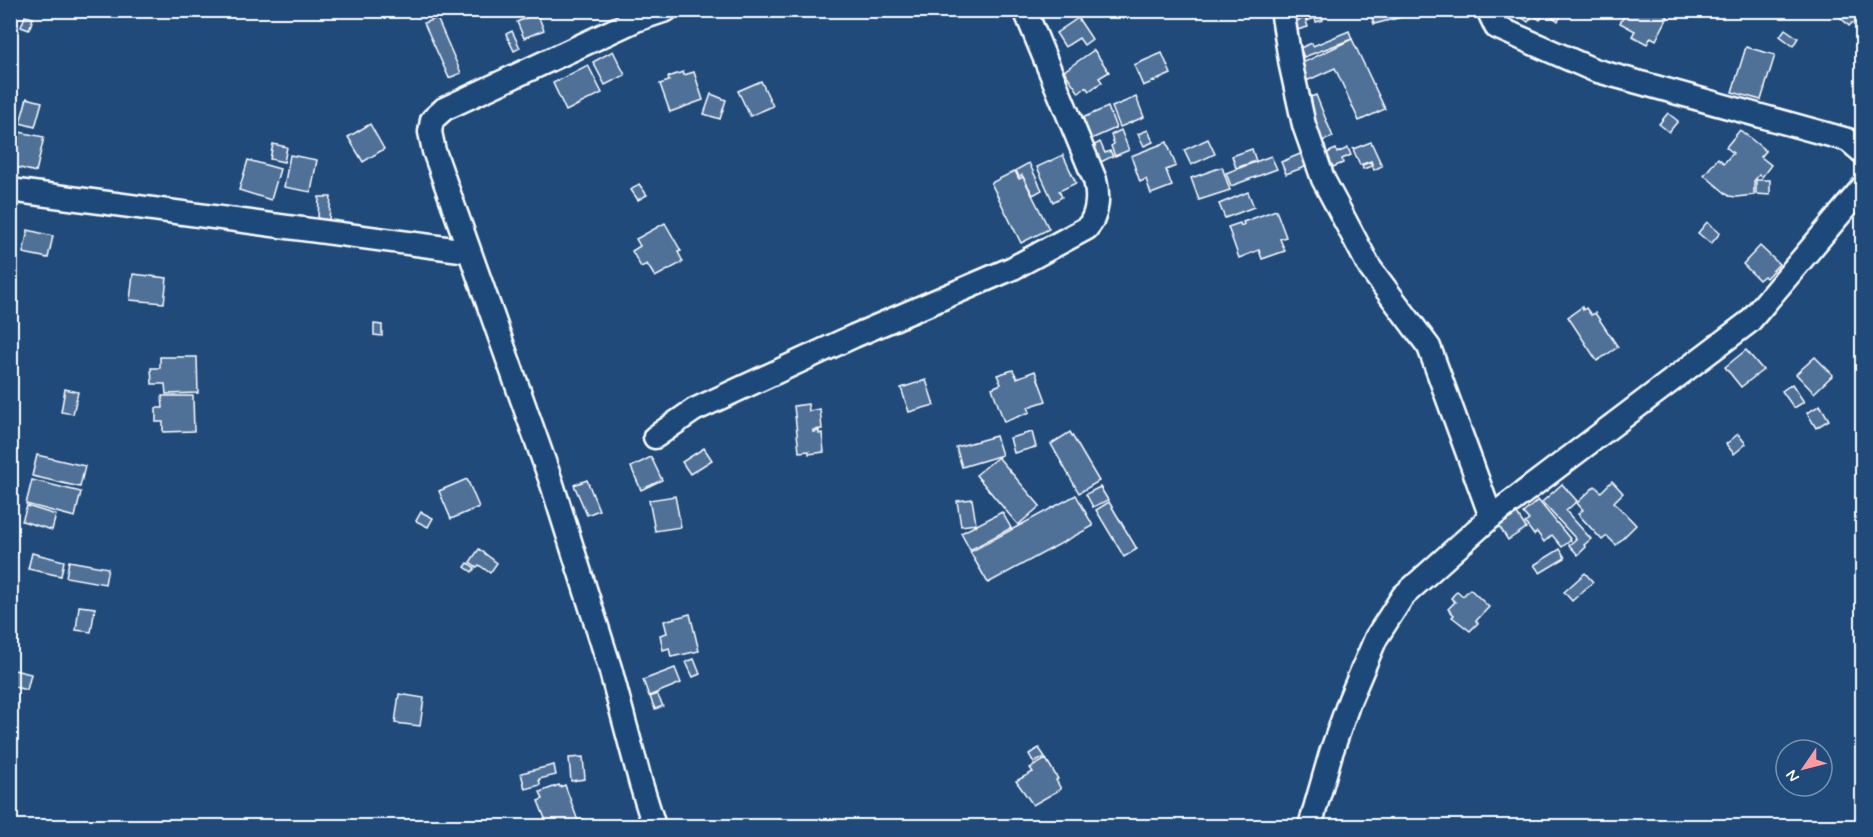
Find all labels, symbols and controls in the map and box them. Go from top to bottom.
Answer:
north arrow [1774,738,1834,798]
text: N [1781,765,1805,786]

